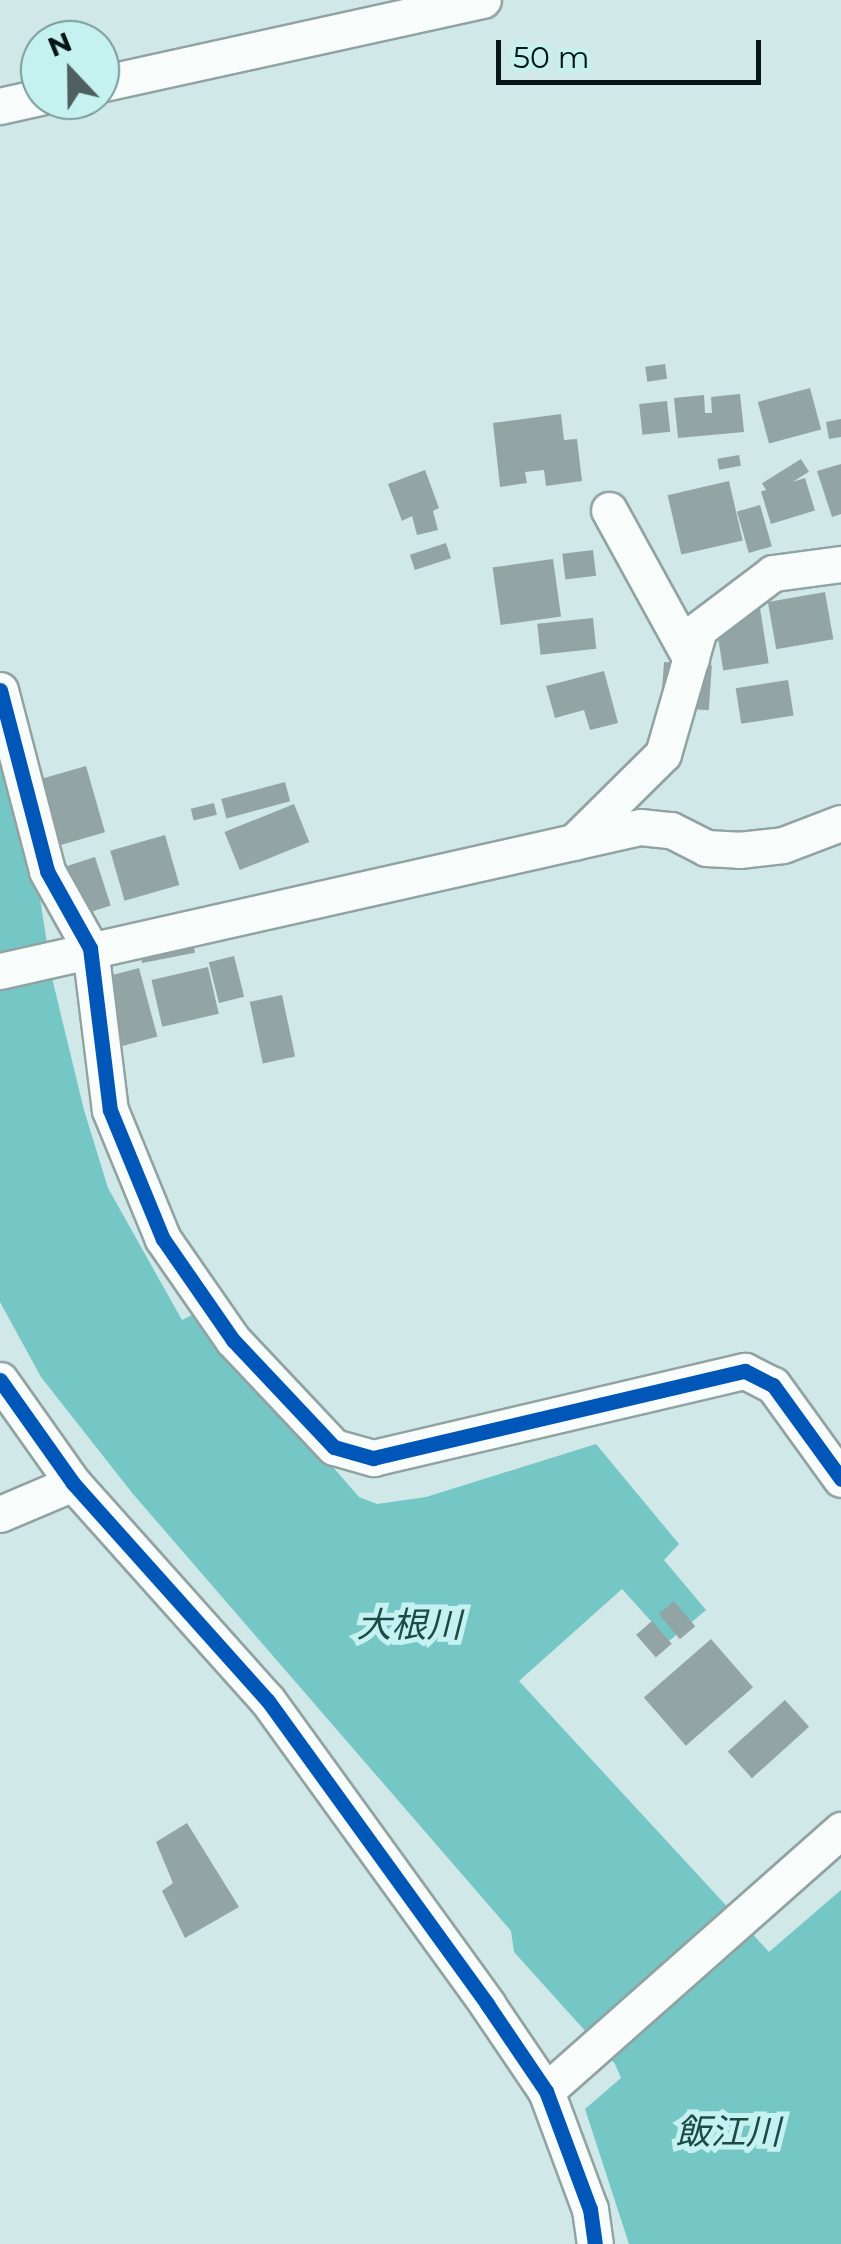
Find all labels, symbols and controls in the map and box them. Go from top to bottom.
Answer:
north arrow [20,20,120,120]
scale bar [501,20,766,82]
text: N [43,24,76,64]
text: 50 m [513,39,590,76]
water label: 大根川 [357,1604,461,1646]
water label: 飯江川 [676,2111,780,2153]

